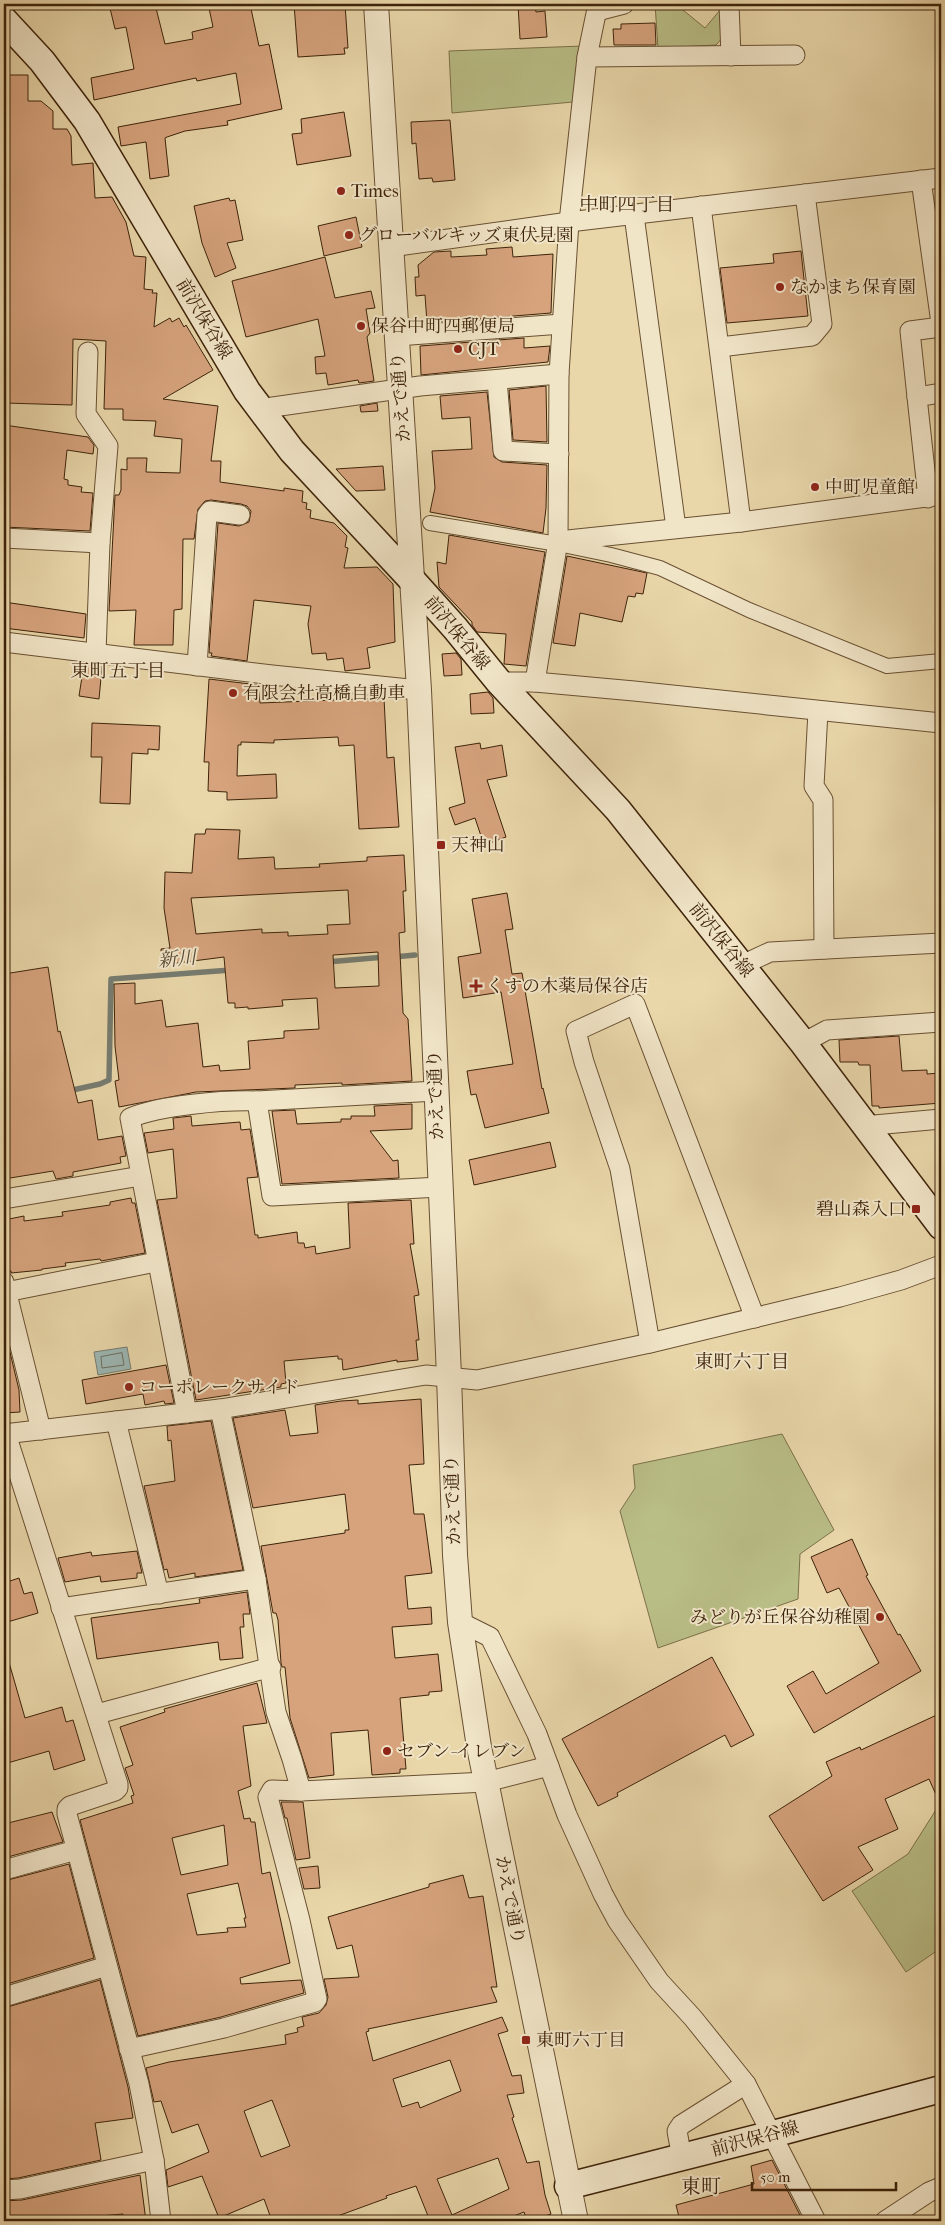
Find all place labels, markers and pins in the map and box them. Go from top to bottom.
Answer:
place label: Times [351,181,399,202]
marker: Times [335,185,347,197]
place label: グローバルキッズ東伏見園 [359,225,574,246]
marker: グローバルキッズ東伏見園 [343,229,355,241]
place label: なかまち保育園 [790,277,916,298]
marker: なかまち保育園 [774,281,786,293]
place label: 保谷中町四郵便局 [371,316,515,337]
marker: 保谷中町四郵便局 [355,320,367,332]
place label: CJT [468,339,500,360]
marker: CJT [452,343,464,355]
place label: 中町児童館 [825,477,915,498]
marker: 中町児童館 [809,481,821,493]
place label: 有限会社高橋自動車 [243,683,405,704]
marker: 有限会社高橋自動車 [227,687,239,699]
place label: 天神山 [451,835,505,856]
marker: 天神山 [435,839,447,851]
place label: くすの木薬局保谷店 [486,976,648,997]
marker: くすの木薬局保谷店 [470,980,482,992]
place label: 碧山森入口 [816,1199,906,1220]
marker: 碧山森入口 [910,1203,922,1215]
place label: コーポレークサイド [139,1377,300,1398]
marker: コーポレークサイド [123,1381,135,1393]
place label: みどりが丘保谷幼稚園 [690,1607,870,1628]
marker: みどりが丘保谷幼稚園 [874,1611,886,1623]
place label: セブン-イレブン [397,1741,526,1762]
marker: セブン-イレブン [381,1745,393,1757]
place label: 東町六丁目 [536,2030,626,2051]
marker: 東町六丁目 [520,2034,532,2046]

